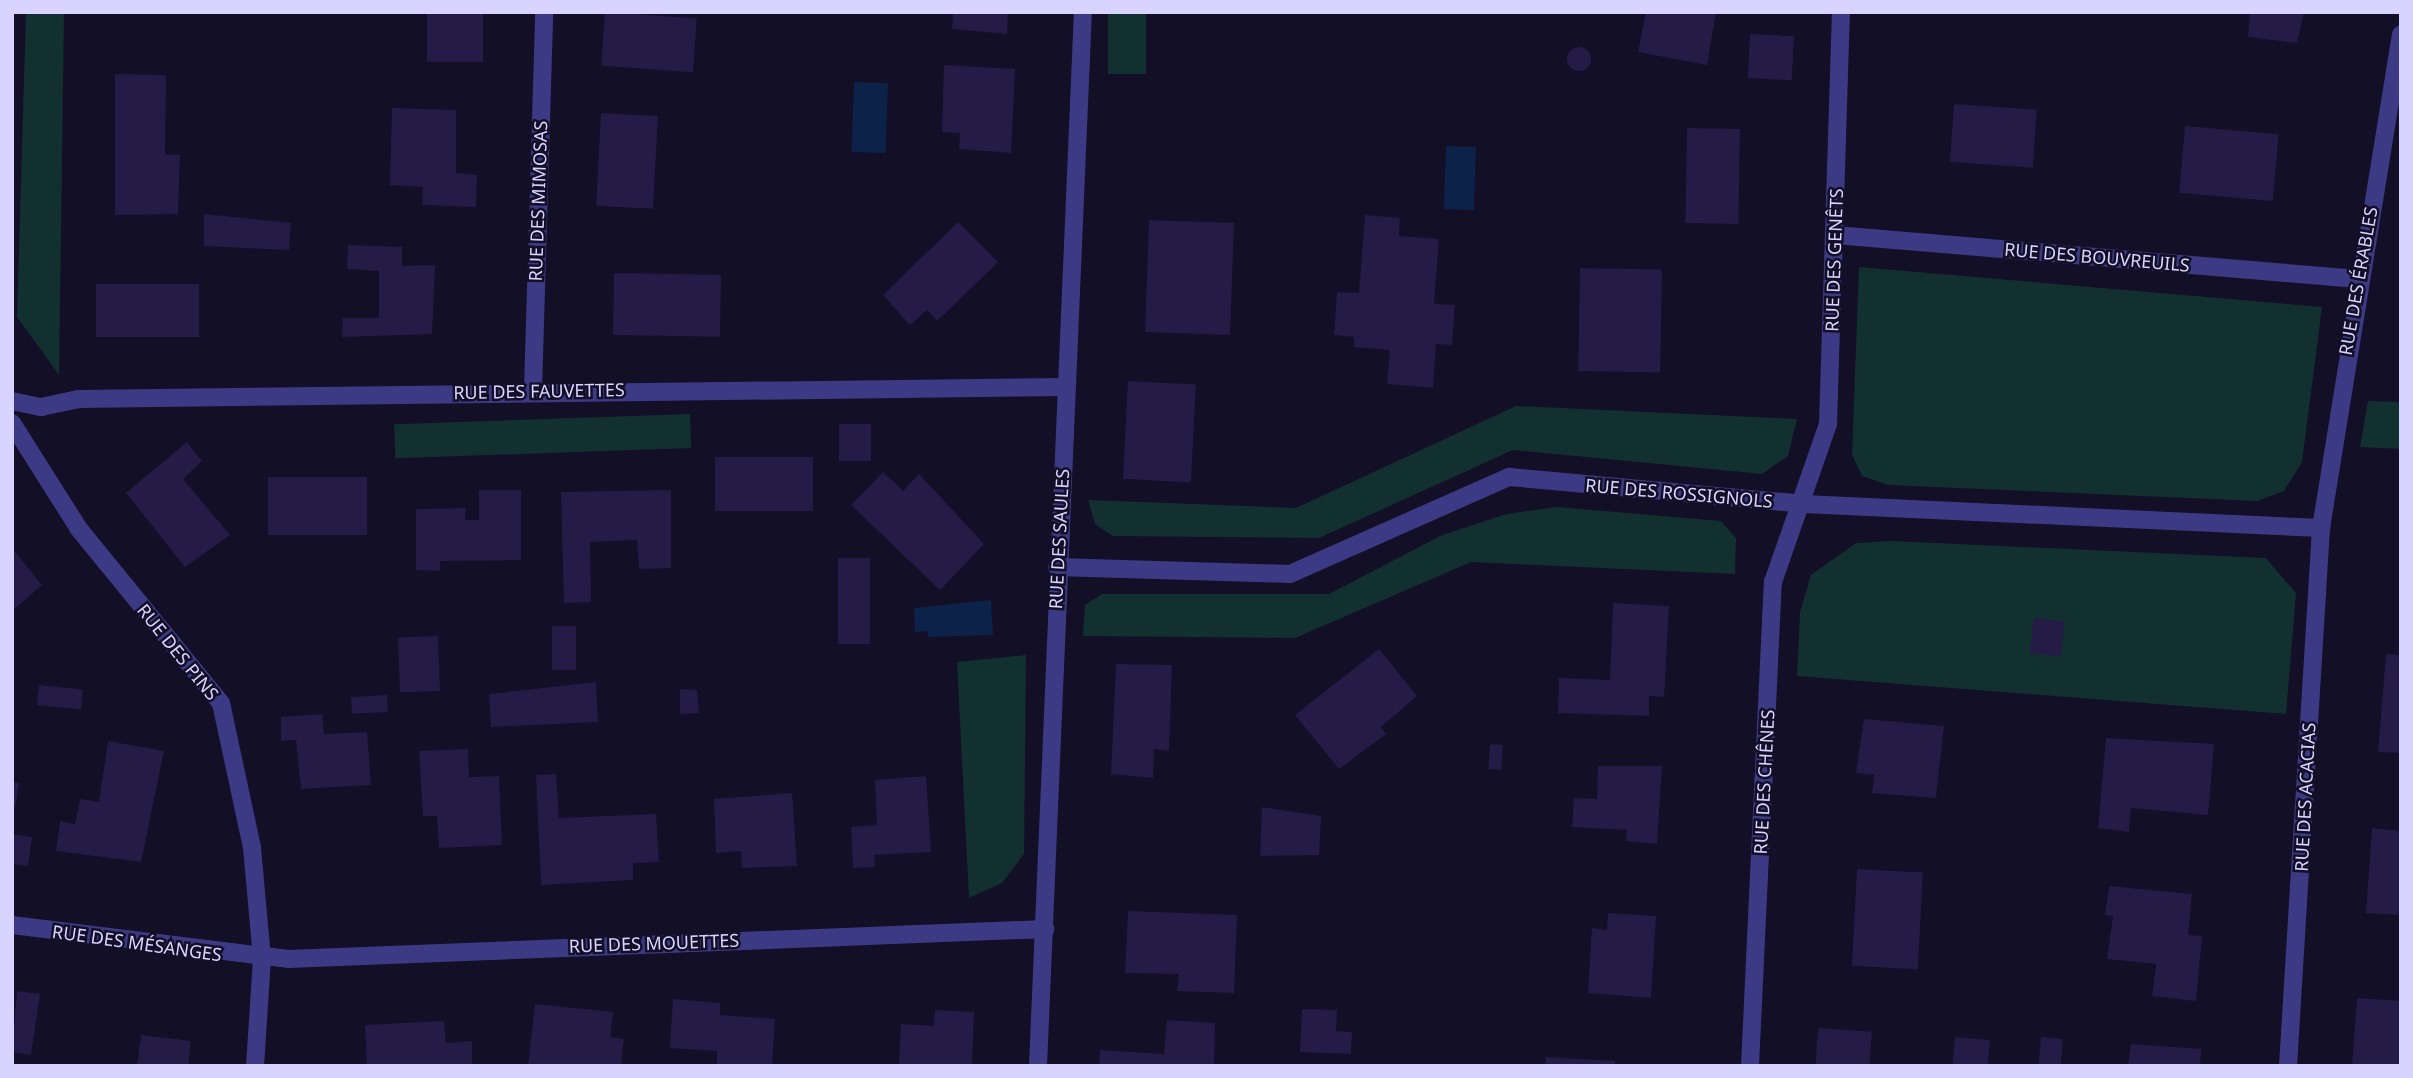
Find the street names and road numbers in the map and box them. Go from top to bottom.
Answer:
street label: RUE DES MIMOSAS [524,120,552,282]
street label: RUE DES GENÊTS [1821,188,1847,332]
street label: RUE DES ÉRABLES [2334,205,2382,357]
street label: RUE DES BOUVREUILS [2003,238,2191,276]
street label: RUE DES FAUVETTES [453,379,625,403]
street label: RUE DES SAULES [1045,468,1073,610]
street label: RUE DES ROSSIGNOLS [1584,474,1774,512]
street label: RUE DES PINS [133,600,223,704]
street label: RUE DES CHÊNES [1749,709,1779,855]
street label: RUE DES ACACIAS [2290,722,2320,872]
street label: RUE DES MÉSANGES [51,920,223,966]
street label: RUE DES MOUETTES [568,929,740,957]

